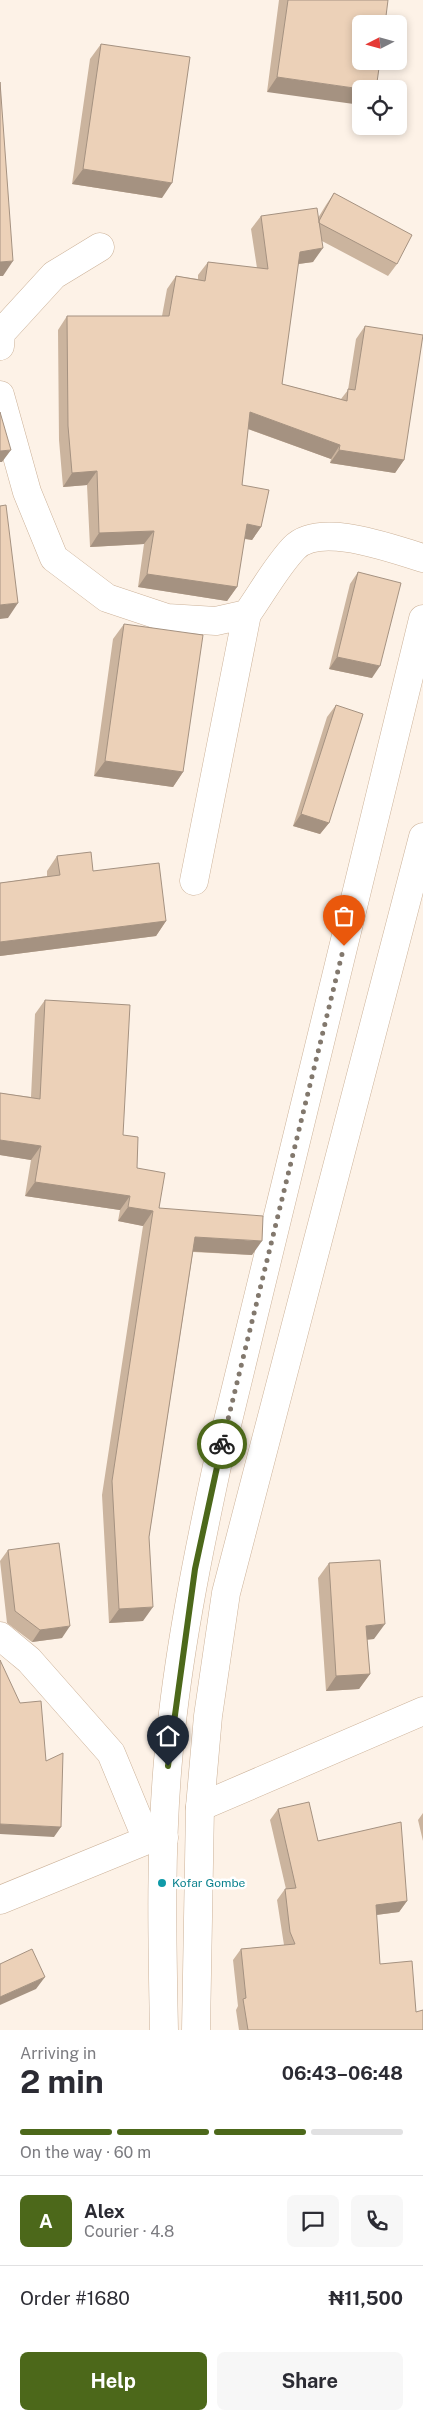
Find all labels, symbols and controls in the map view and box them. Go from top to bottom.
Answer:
north arrow [352,15,408,70]
map controls [352,15,407,135]
button: locate [352,80,407,135]
pin [323,895,365,946]
icon: bag [330,902,358,930]
courier [197,1419,247,1469]
icon: bike [208,1430,236,1458]
pin [147,1715,189,1766]
icon: home [154,1722,182,1750]
place label: Kofar Gombe [172,1876,246,1890]
marker: Kofar Gombe [156,1877,168,1889]
text: Arriving in [20,2044,96,2063]
text: 06:43–06:48 [282,2062,403,2084]
text: 2 min [20,2063,104,2100]
text: On the way · 60 m [20,2143,151,2162]
button: chat [287,2195,339,2247]
button: phone [351,2195,403,2247]
text: Alex [84,2200,125,2222]
text: A [39,2210,53,2232]
text: Courier · 4.8 [84,2222,174,2241]
text: Order #1680 [20,2287,130,2309]
text: ₦11,500 [328,2287,403,2309]
button: Help [20,2352,207,2410]
button: Share [217,2352,403,2410]

